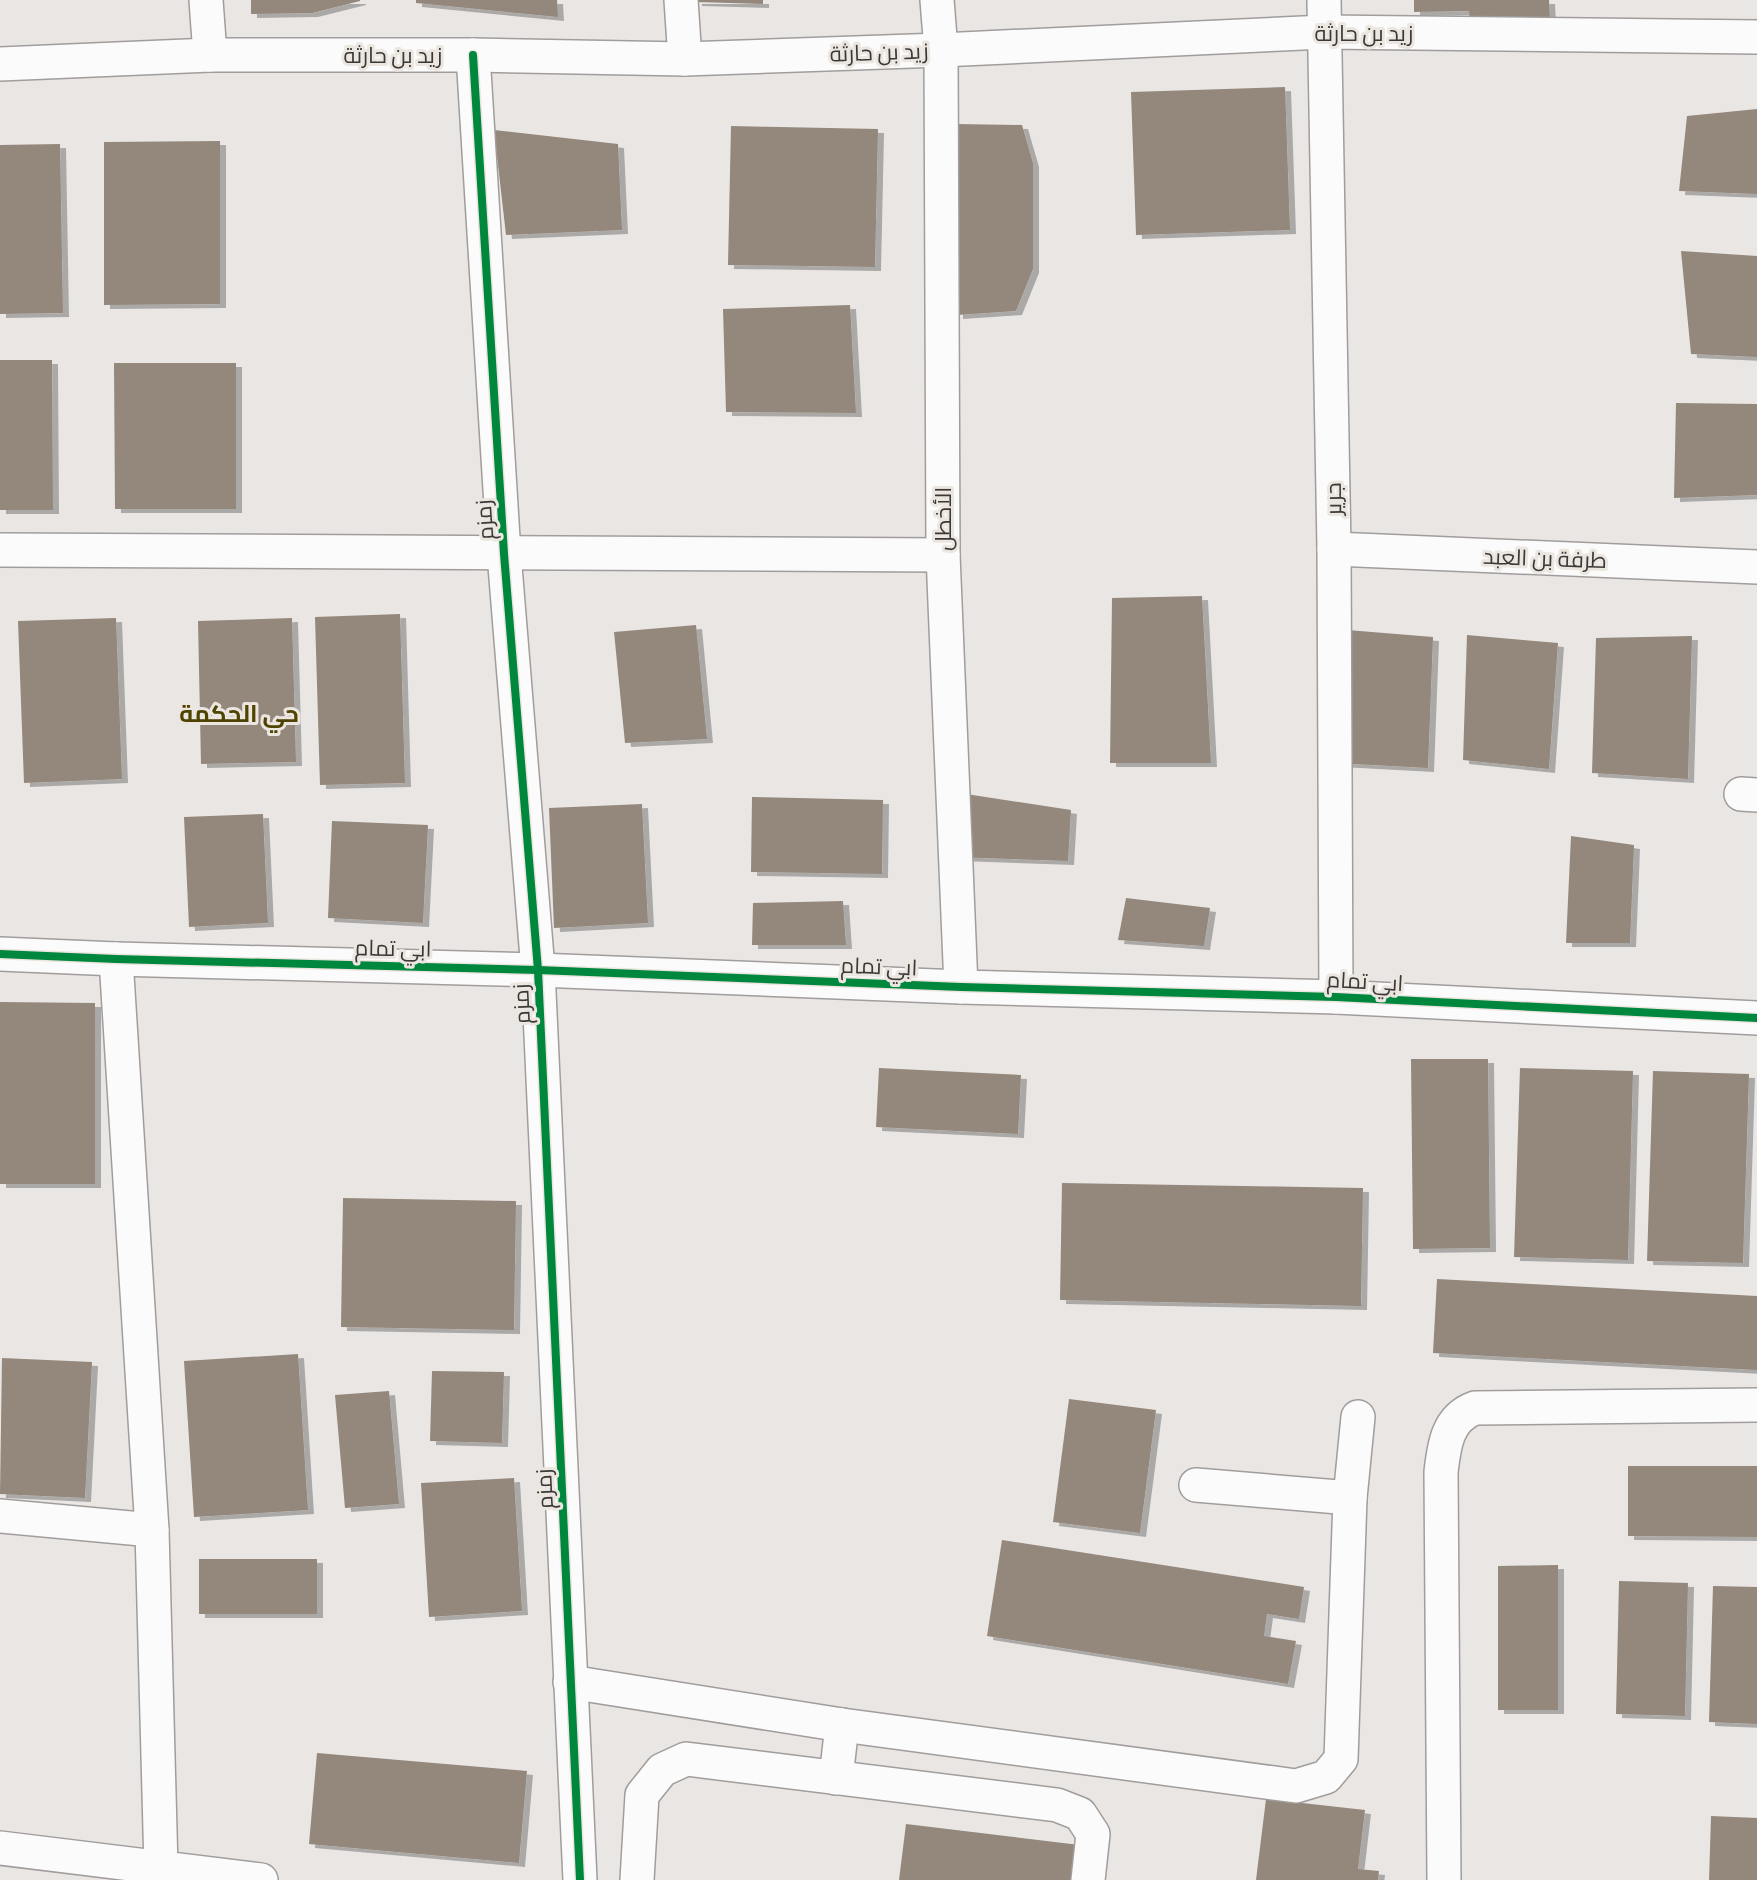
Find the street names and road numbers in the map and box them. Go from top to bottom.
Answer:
street label: زيد بن حارثة [1315,19,1413,47]
street label: زيد بن حارثة [829,36,929,68]
street label: زيد بن حارثة [344,41,442,69]
street label: جرير [1319,482,1347,518]
street label: الأخطل [929,487,957,551]
street label: زمزم [469,499,501,541]
street label: طرفة بن العبد [1483,542,1607,574]
street label: ابي تمام [354,933,432,966]
street label: ابي تمام [840,951,918,984]
street label: ابي تمام [1326,965,1404,1000]
street label: زمزم [506,983,538,1025]
street label: زمزم [529,1468,561,1510]

